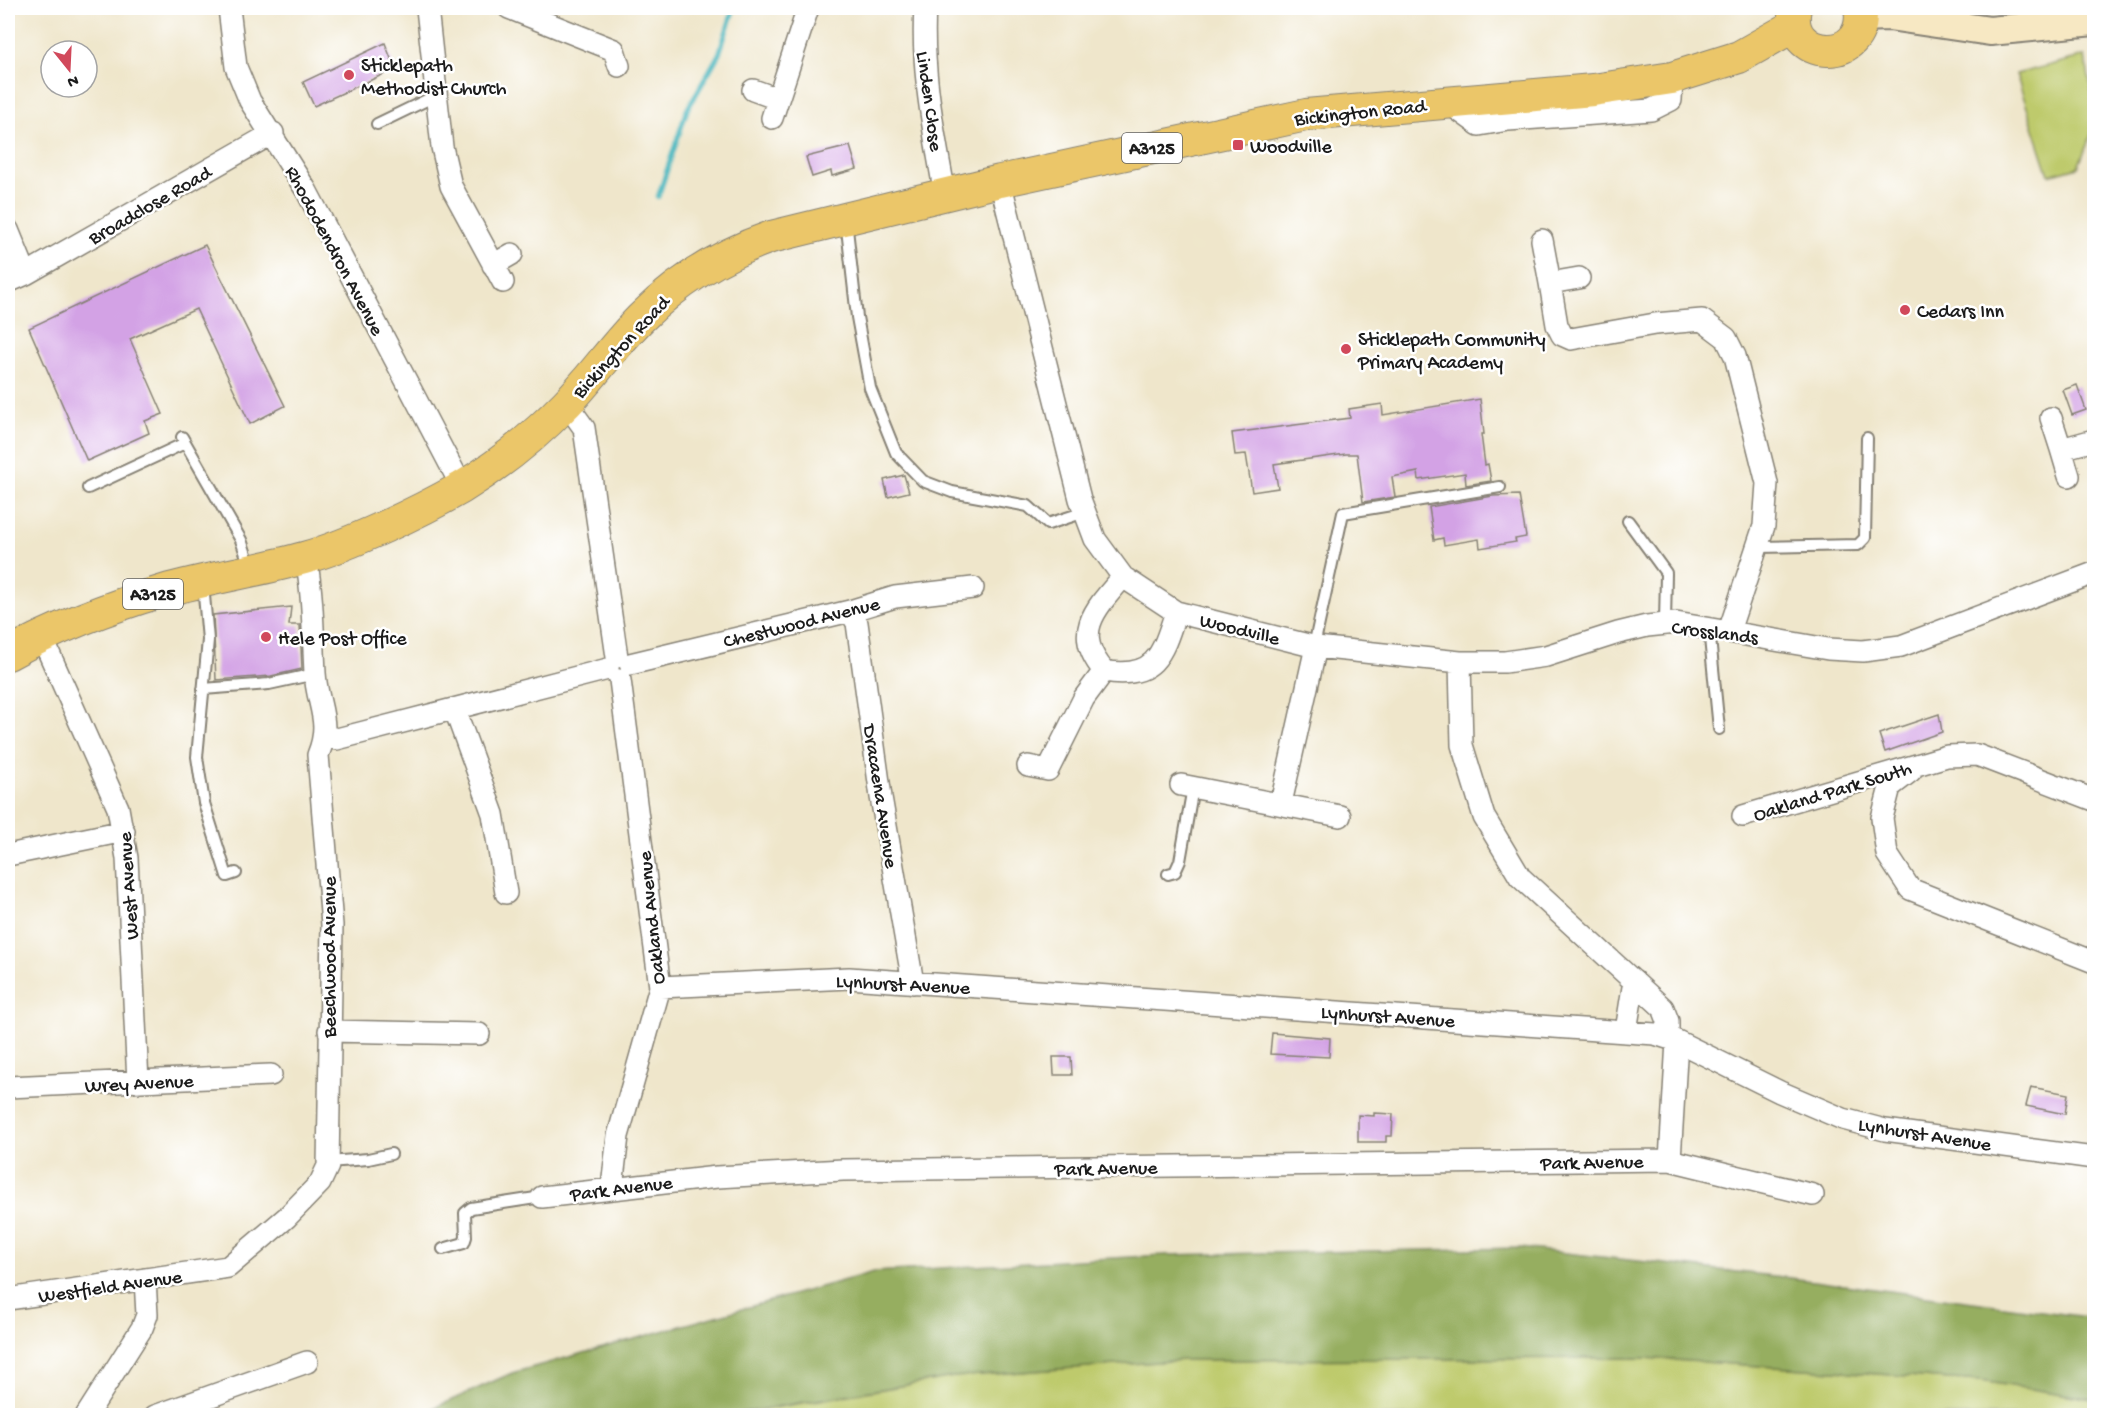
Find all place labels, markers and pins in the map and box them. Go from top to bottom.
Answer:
place label: Sticklepath Methodist Church [361,56,507,102]
marker: Sticklepath Methodist Church [342,68,356,82]
place label: Woodville [1250,137,1332,160]
marker: Woodville [1231,138,1245,152]
place label: Cedars Inn [1917,302,2004,325]
marker: Cedars Inn [1898,303,1912,317]
place label: Sticklepath Community Primary Academy [1357,330,1546,376]
marker: Sticklepath Community Primary Academy [1339,342,1353,356]
place label: Hele Post Office [278,629,407,652]
marker: Hele Post Office [259,630,273,644]

